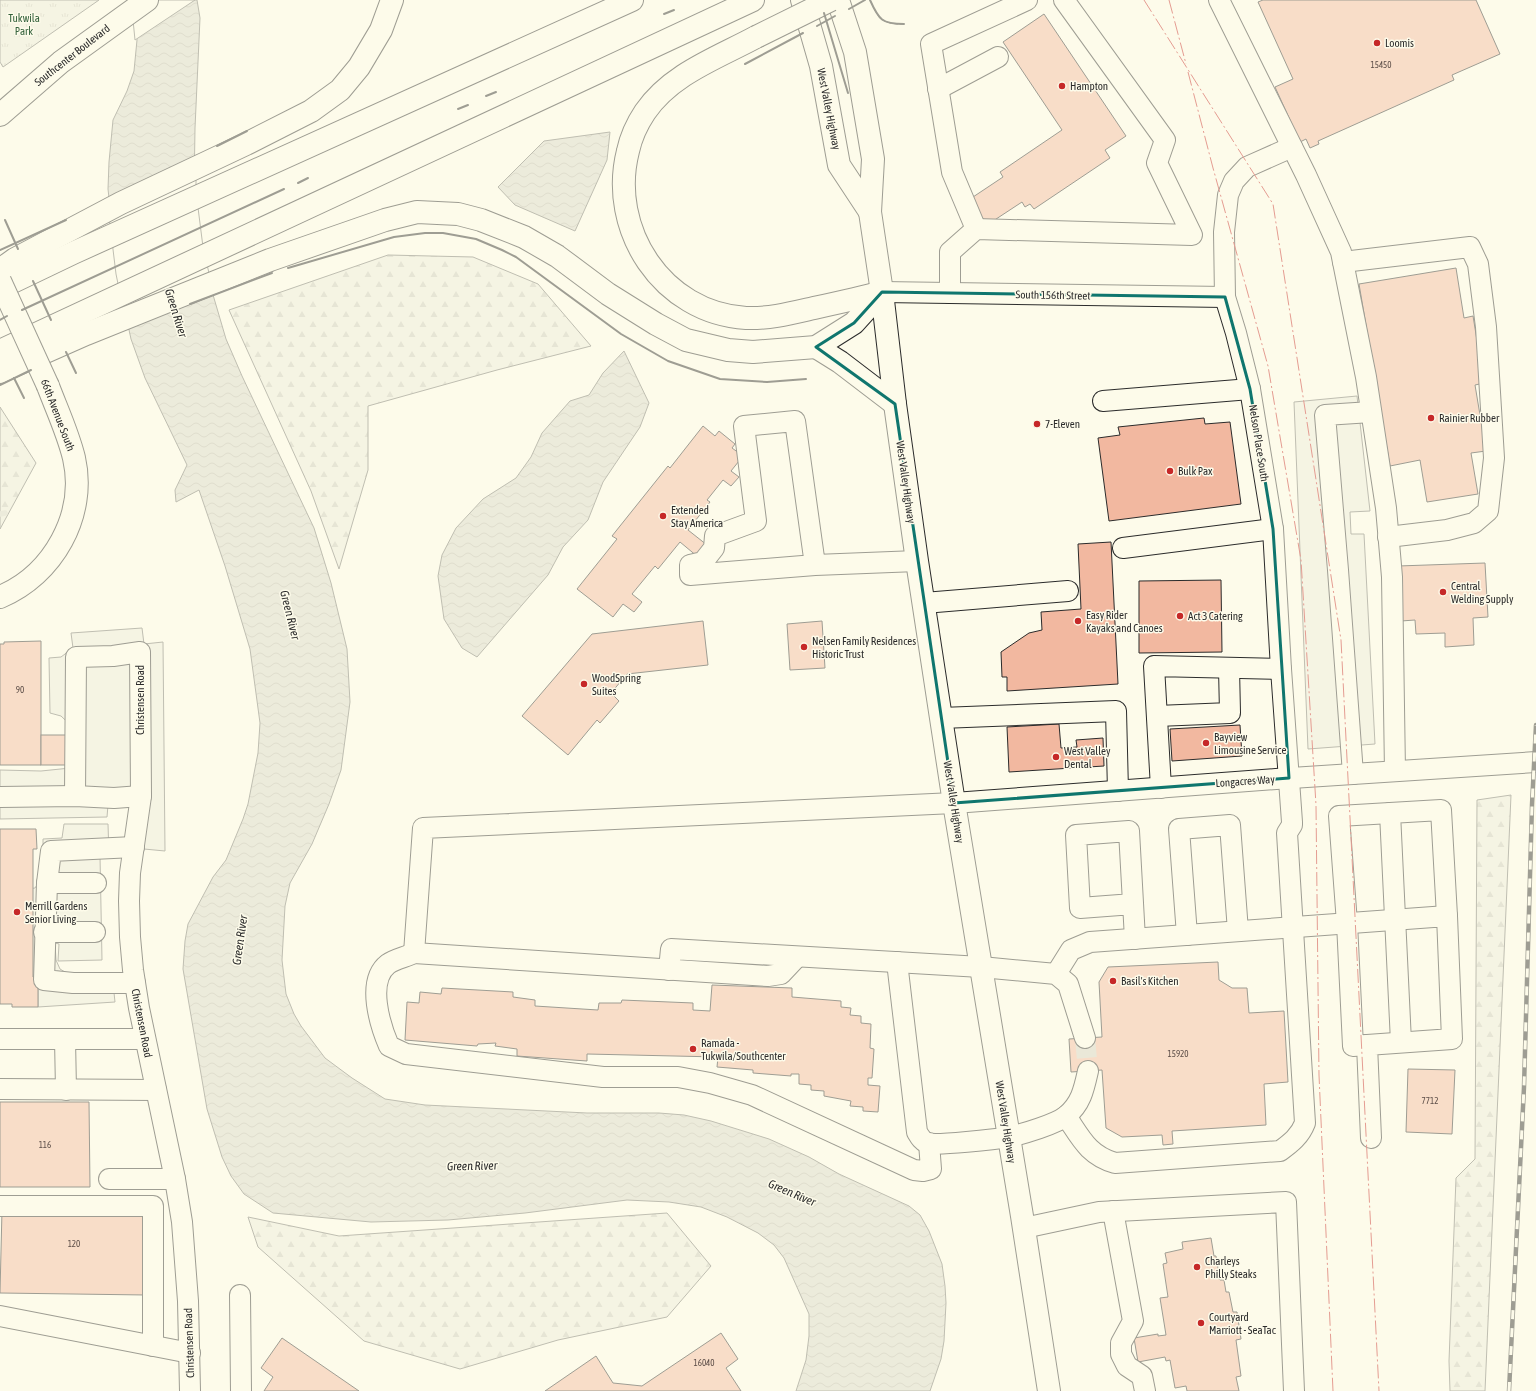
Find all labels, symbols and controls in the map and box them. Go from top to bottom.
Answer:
park label: Tukwila Park [8,12,40,37]
street label: Southcenter Boulevard [32,22,112,88]
place label: Loomis [1385,37,1414,49]
marker: Loomis [1372,38,1382,48]
house number: 15450 [1370,60,1392,70]
street label: West Valley Highway [815,67,843,151]
place label: Hampton [1070,80,1108,92]
marker: Hampton [1057,81,1067,91]
water label: Green River [162,287,190,340]
street label: South 156th Street [1016,288,1090,302]
street label: 66th Avenue South [39,377,77,453]
street label: Nelson Place South [1247,404,1271,482]
place label: Rainier Rubber [1439,412,1500,424]
marker: Rainier Rubber [1426,413,1436,423]
place label: 7-Eleven [1045,418,1080,430]
marker: 7-Eleven [1032,419,1042,429]
street label: West Valley Highway [894,440,918,524]
place label: Bulk Pax [1178,465,1213,477]
marker: Bulk Pax [1165,466,1175,476]
place label: Extended Stay America [671,504,723,529]
marker: Extended Stay America [658,511,668,521]
place label: Central Welding Supply [1451,580,1514,605]
marker: Central Welding Supply [1438,587,1448,597]
water label: Green River [277,589,303,642]
place label: Easy Rider Kayaks and Canoes [1086,609,1163,634]
place label: Act 3 Catering [1188,610,1243,622]
marker: Act 3 Catering [1175,611,1185,621]
marker: Easy Rider Kayaks and Canoes [1073,616,1083,626]
place label: Nelsen Family Residences Historic Trust [812,635,916,660]
marker: Nelsen Family Residences Historic Trust [799,642,809,652]
street label: Christensen Road [134,665,146,735]
place label: WoodSpring Suites [592,672,641,697]
marker: WoodSpring Suites [579,679,589,689]
house number: 90 [16,685,24,695]
place label: Bayview Limousine Service [1214,731,1286,756]
marker: Bayview Limousine Service [1201,738,1211,748]
place label: West Valley Dental [1064,745,1111,770]
marker: West Valley Dental [1051,752,1061,762]
street label: West Valley Highway [942,760,966,844]
street label: Longacres Way [1215,773,1275,789]
place label: Merrill Gardens Senior Living [25,900,87,925]
marker: Merrill Gardens Senior Living [12,907,22,917]
water label: Green River [230,914,250,966]
place label: Basil's Kitchen [1121,975,1179,987]
marker: Basil's Kitchen [1108,976,1118,986]
street label: Christensen Road [129,987,155,1059]
place label: Ramada - Tukwila/Southcenter [701,1037,786,1062]
marker: Ramada - Tukwila/Southcenter [688,1044,698,1054]
house number: 15920 [1167,1049,1189,1059]
street label: West Valley Highway [994,1080,1018,1164]
house number: 7712 [1422,1096,1438,1106]
house number: 116 [39,1140,51,1150]
water label: Green River [447,1159,498,1173]
water label: Green River [766,1177,818,1209]
house number: 120 [68,1239,80,1249]
place label: Charleys Philly Steaks [1205,1255,1257,1280]
marker: Charleys Philly Steaks [1192,1262,1202,1272]
street label: Christensen Road [182,1308,196,1378]
place label: Courtyard Marriott - SeaTac [1209,1311,1277,1336]
marker: Courtyard Marriott - SeaTac [1196,1318,1206,1328]
house number: 16040 [693,1358,715,1368]

